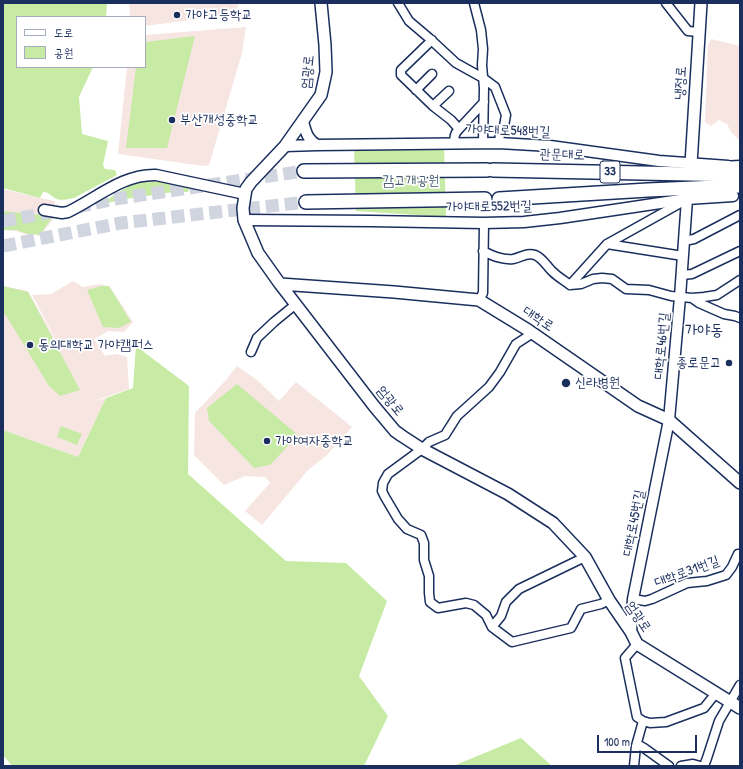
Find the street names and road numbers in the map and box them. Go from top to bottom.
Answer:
street label: 엄광로 [298,54,318,90]
street label: 냉정로 [672,66,690,100]
street label: 가야대로548번길 [465,121,551,141]
street label: 관문대로 [539,146,585,164]
road number: 33 [600,161,620,183]
street label: 가야대로552번길 [446,198,532,216]
street label: 대학로 [519,303,557,335]
street label: 대학로46번길 [651,312,673,380]
street label: 엄광로 [373,383,407,419]
street label: 대학로45번길 [619,488,649,558]
street label: 대학로31번길 [652,553,722,591]
street label: 엄광로 [622,598,654,636]

